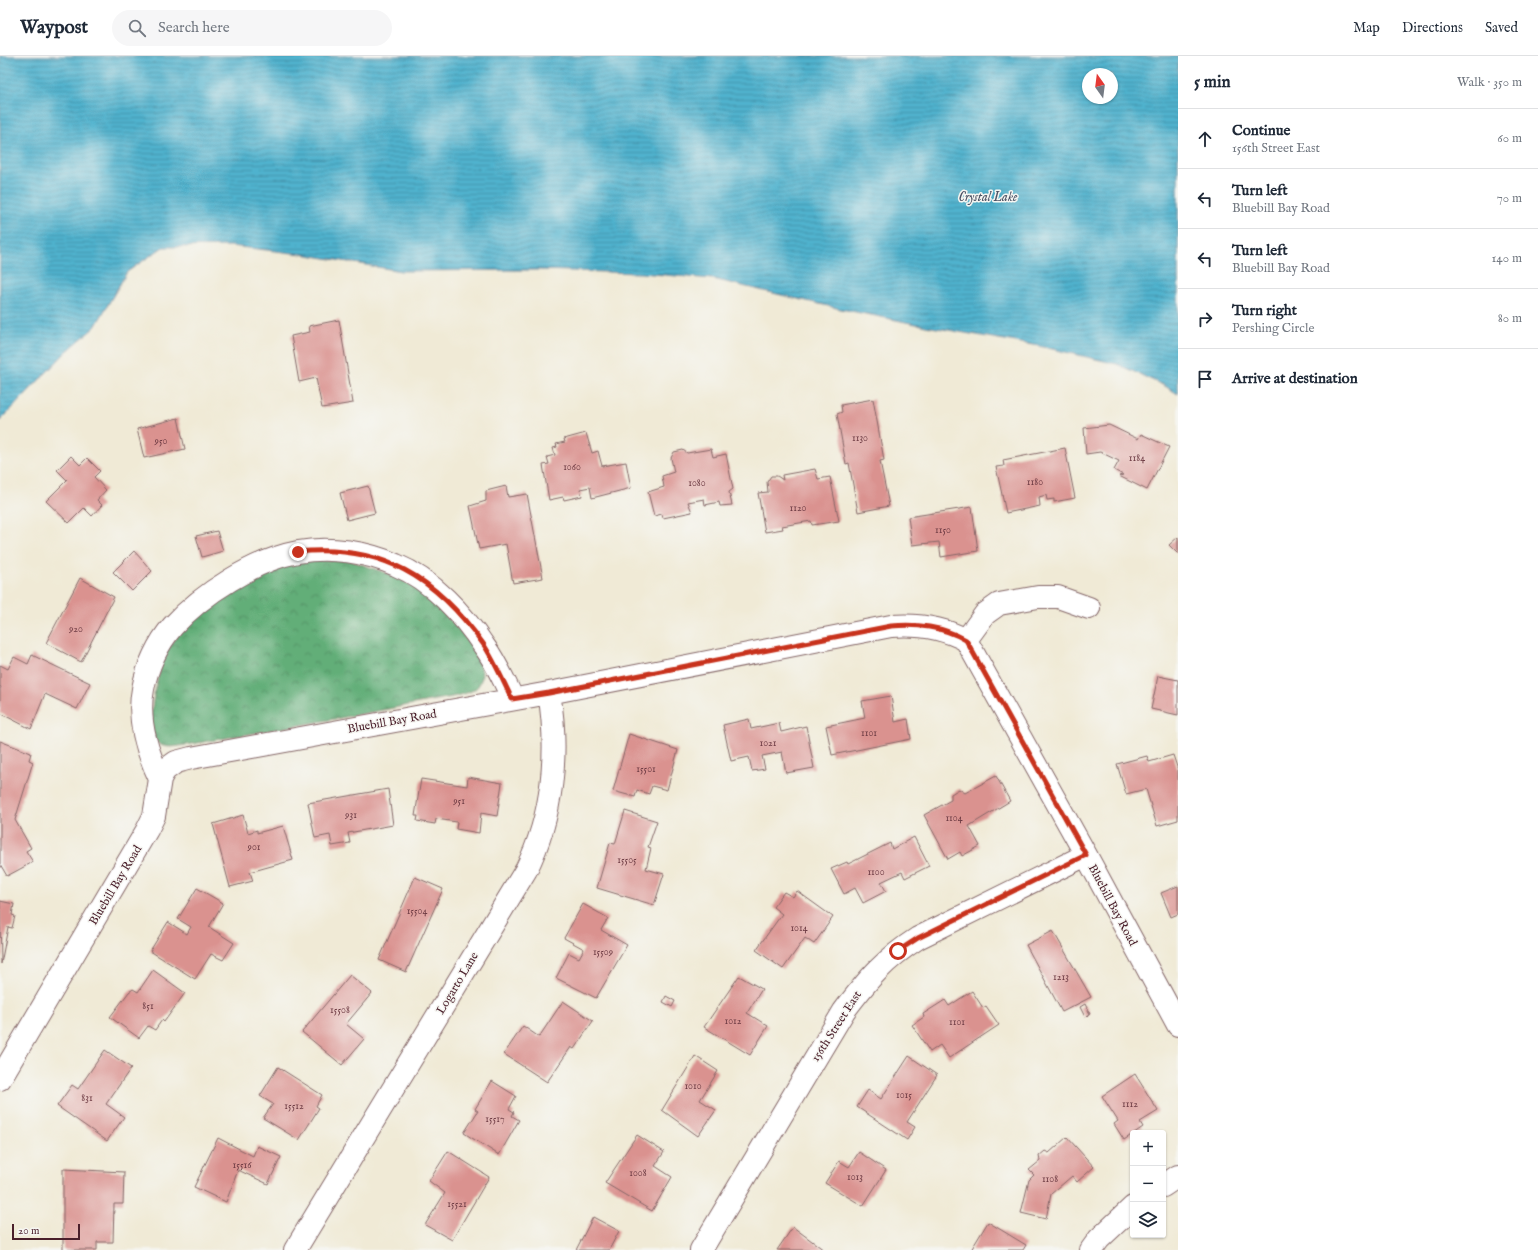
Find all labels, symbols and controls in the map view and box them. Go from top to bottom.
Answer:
search box [112,10,392,46]
text: Waypost [20,16,88,40]
icon: search [126,17,148,39]
text: Search here [158,18,230,37]
text: Map [1353,19,1380,37]
text: Directions [1402,19,1463,37]
text: Saved [1485,19,1518,37]
north arrow [1082,68,1118,104]
text: 5 min [1194,72,1231,93]
text: Walk · 350 m [1457,74,1522,91]
text: Continue [1232,121,1290,140]
icon: ahead [1194,128,1216,150]
text: 60 m [1497,130,1522,147]
text: 156th Street East [1232,140,1320,157]
text: Turn left [1232,181,1288,200]
icon: left [1194,188,1216,210]
water label: Crystal Lake [959,189,1018,206]
text: 70 m [1497,190,1522,207]
text: Bluebill Bay Road [1232,200,1330,217]
text: Turn left [1232,241,1288,260]
icon: left [1194,248,1216,270]
text: 140 m [1492,250,1522,267]
text: Bluebill Bay Road [1232,260,1330,277]
text: Turn right [1232,301,1297,320]
icon: right [1194,308,1216,330]
text: 80 m [1498,310,1522,327]
text: Pershing Circle [1232,320,1314,337]
icon: arrive [1194,368,1216,390]
text: Arrive at destination [1232,369,1358,388]
house number: 1130 [852,432,868,445]
house number: 950 [154,435,168,448]
house number: 1184 [1129,452,1145,465]
house number: 1060 [563,461,581,474]
house number: 1180 [1027,476,1043,489]
house number: 1080 [688,477,706,490]
house number: 1120 [789,502,807,515]
house number: 1150 [935,524,951,537]
route end [289,543,307,561]
house number: 920 [68,623,83,636]
street label: Bluebill Bay Road [346,706,438,737]
house number: 1101 [861,727,877,740]
house number: 1021 [759,737,777,750]
house number: 15501 [636,763,656,776]
house number: 951 [452,795,465,808]
house number: 931 [344,809,357,822]
house number: 1104 [945,812,963,825]
house number: 901 [247,841,261,854]
street label: Bluebill Bay Road [86,842,145,928]
house number: 15505 [617,854,637,867]
street label: Bluebill Bay Road [1085,862,1141,949]
house number: 1100 [867,866,885,879]
house number: 15504 [407,905,427,918]
house number: 1014 [790,922,808,935]
route start [889,942,907,960]
house number: 15509 [593,946,613,959]
street label: Logarto Lane [433,949,482,1017]
house number: 1213 [1053,971,1069,984]
street label: 156th Street East [808,988,865,1064]
house number: 851 [142,1000,154,1013]
house number: 15508 [330,1004,350,1017]
house number: 1012 [725,1015,742,1028]
house number: 1101 [949,1016,965,1029]
house number: 1010 [684,1080,702,1093]
house number: 1015 [896,1089,912,1102]
house number: 831 [81,1092,93,1105]
house number: 1112 [1122,1098,1138,1111]
house number: 15512 [284,1100,304,1113]
house number: 15517 [485,1113,505,1126]
map controls [1130,1130,1166,1238]
button: + [1130,1130,1166,1166]
house number: 15516 [233,1159,252,1172]
button: − [1130,1166,1166,1202]
house number: 1008 [629,1167,647,1180]
house number: 1013 [847,1171,863,1184]
house number: 1108 [1042,1173,1058,1186]
house number: 15521 [447,1198,467,1211]
button: layers [1130,1202,1166,1238]
scale bar [12,1222,80,1241]
text: 20 m [18,1224,39,1238]

